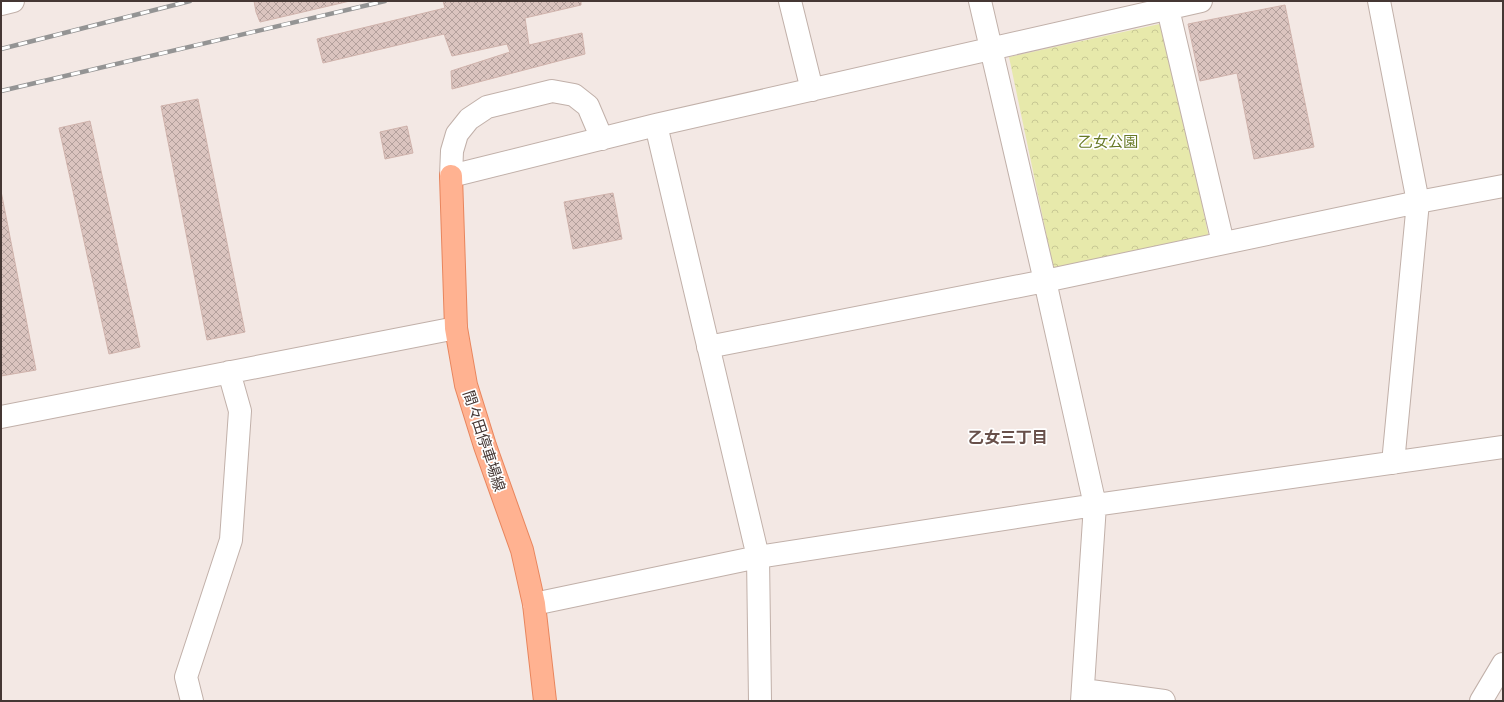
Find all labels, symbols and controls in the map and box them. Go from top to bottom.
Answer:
park label: 乙女公園 [1078,133,1138,151]
street label: 間々田停車場線 [459,388,509,494]
district label: 乙女三丁目 [968,428,1048,447]

